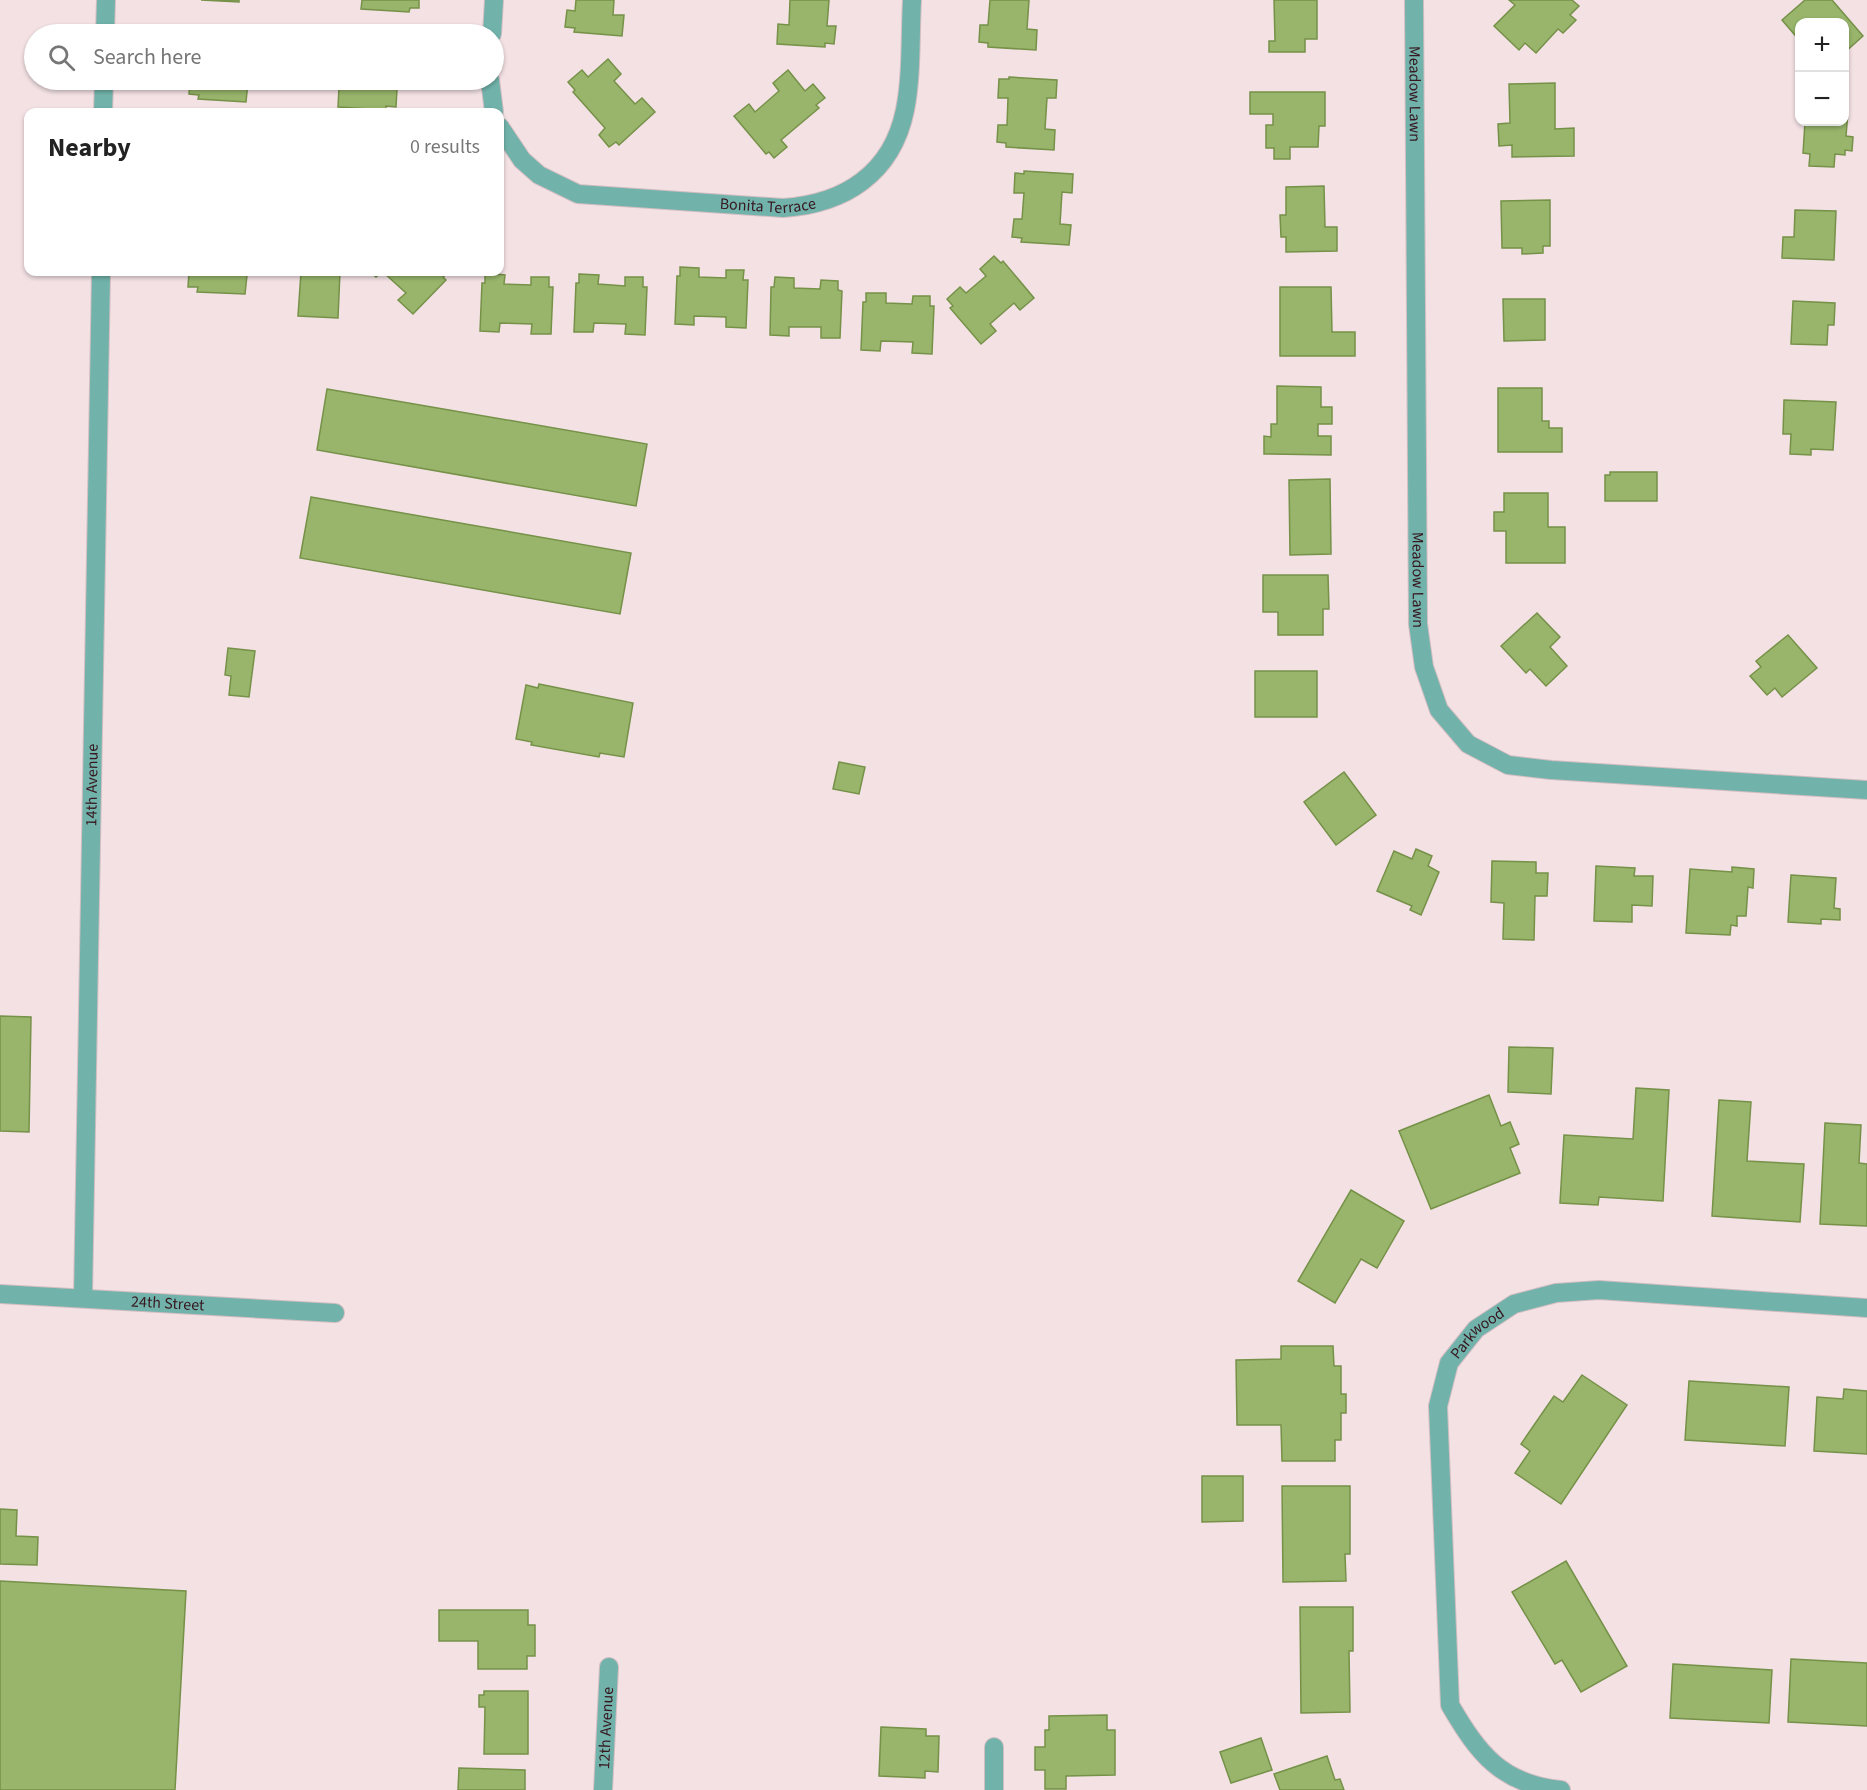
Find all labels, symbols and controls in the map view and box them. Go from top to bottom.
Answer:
map controls [1795,18,1849,126]
button: + [1795,18,1849,72]
search box [24,24,504,90]
icon: search [45,41,78,74]
text: Search here [93,41,201,73]
street label: Meadow Lawn [1403,46,1426,142]
button: − [1795,72,1849,126]
text: Nearby [48,129,131,166]
text: 0 results [410,133,480,161]
street label: Bonita Terrace [719,192,818,219]
street label: Meadow Lawn [1406,532,1429,628]
street label: 14th Avenue [80,744,104,827]
street label: 24th Street [130,1290,206,1317]
street label: Parkwood [1445,1302,1509,1364]
street label: 12th Avenue [593,1686,619,1770]

